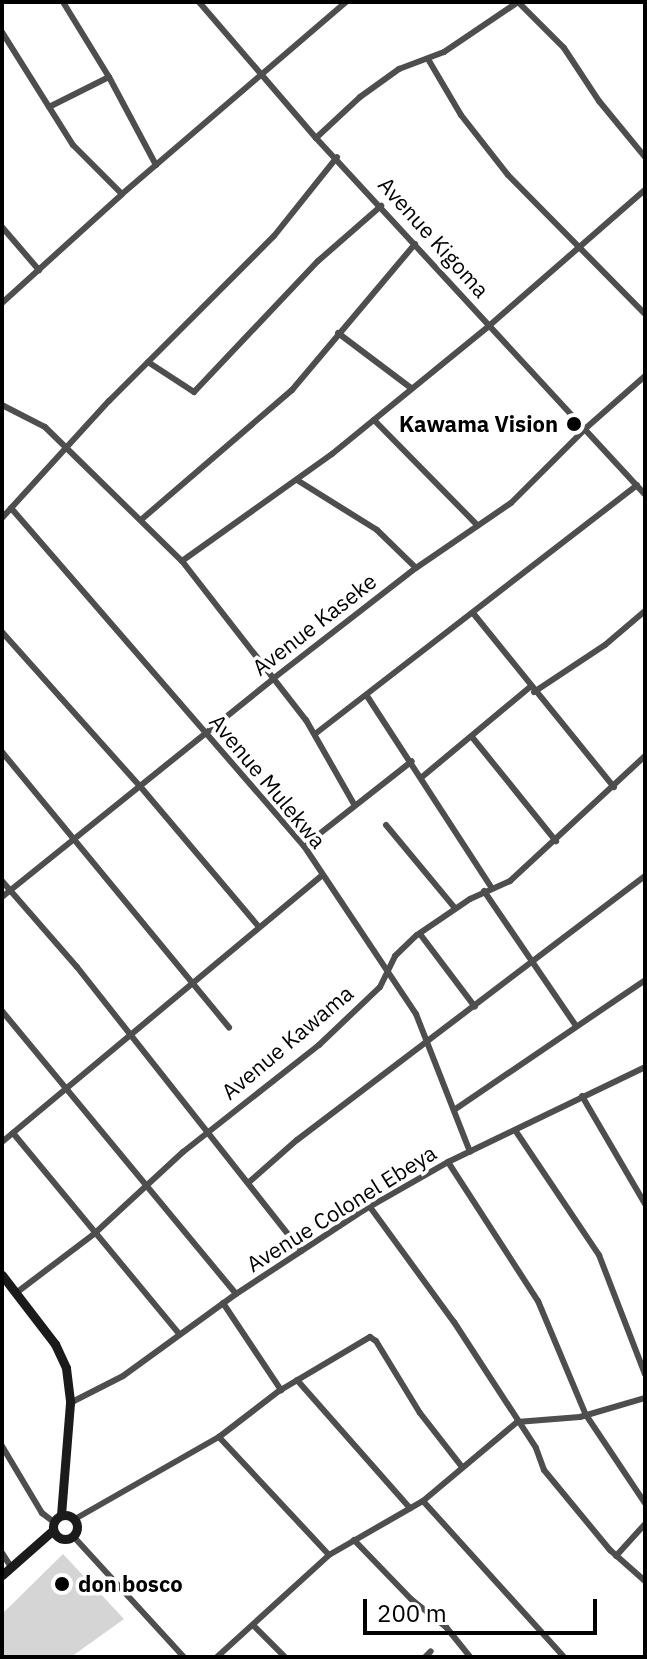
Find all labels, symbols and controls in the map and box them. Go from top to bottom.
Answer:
street label: Avenue Kigoma [373,171,495,303]
place label: Kawama Vision [399,411,558,437]
marker: Kawama Vision [565,415,583,433]
street label: Avenue Kaseke [247,567,381,681]
street label: Avenue Mulekwa [204,709,332,853]
street label: Avenue Kawama [216,979,358,1105]
street label: Avenue Colonel Ebeya [241,1139,441,1277]
place label: don bosco [78,1571,183,1597]
marker: don bosco [53,1575,71,1593]
scale bar [367,1583,601,1633]
text: 200 m [377,1597,447,1629]

